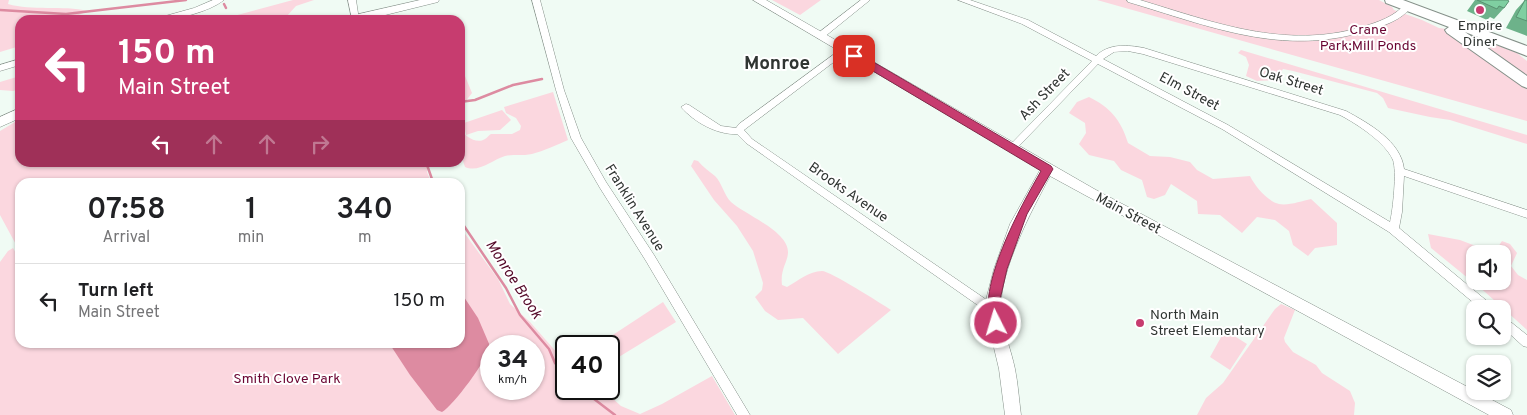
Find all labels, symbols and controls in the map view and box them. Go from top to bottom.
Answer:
marker: Empire Diner [1474,4,1486,16]
place label: Empire Diner [1458,18,1502,51]
park label: Crane Park;Mill Ponds [1320,22,1416,55]
text: 150 m [118,32,216,76]
icon: left [35,35,100,100]
pin [833,35,875,77]
icon: arrive [840,42,868,70]
district label: Monroe [744,52,810,76]
street label: Oak Street [1257,64,1325,100]
street label: Ash Street [1016,65,1074,125]
street label: Elm Street [1156,69,1222,115]
text: Main Street [118,75,230,102]
icon: left [147,130,175,158]
icon: ahead [200,130,228,158]
icon: ahead [253,130,281,158]
icon: right [306,130,334,158]
street label: Brooks Avenue [805,159,891,227]
street label: Franklin Avenue [600,161,668,255]
street label: Main Street [1092,190,1164,238]
text: 07:58 [87,192,166,229]
text: 1 [245,192,257,229]
text: 340 [336,192,393,229]
text: Arrival [103,228,150,248]
text: min [238,228,264,248]
text: m [358,228,371,248]
water label: Monroe Brook [480,237,546,323]
map controls [1466,245,1511,400]
button: sound [1466,245,1511,290]
text: Turn left [78,279,154,303]
icon: left [35,287,63,315]
text: 150 m [393,289,445,313]
position arrow [969,296,1021,348]
button: search [1466,300,1511,345]
text: Main Street [78,303,160,323]
place label: North Main Street Elementary [1150,307,1265,340]
marker: North Main Street Elementary [1134,317,1146,329]
speed limit sign: 40 [555,335,620,400]
text: 34 [497,345,528,377]
button: layers [1466,355,1511,400]
park label: Smith Clove Park [233,371,341,388]
text: km/h [498,372,527,388]

